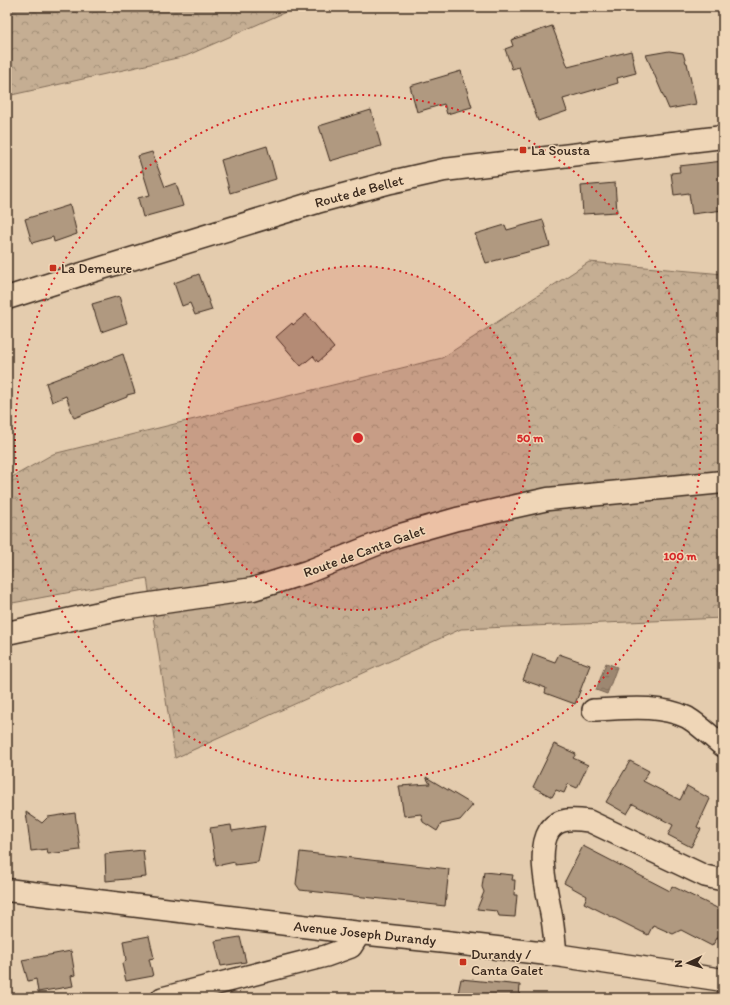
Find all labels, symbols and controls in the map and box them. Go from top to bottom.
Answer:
place label: La Sousta [531,142,591,159]
marker: La Sousta [518,145,528,155]
street label: Route de Bellet [313,171,405,212]
place label: La Demeure [61,260,133,277]
marker: La Demeure [48,263,58,273]
centre of rings [351,431,365,445]
text: 50 m [517,431,544,445]
street label: Route de Canta Galet [301,522,427,581]
text: 100 m [663,549,697,563]
street label: Avenue Joseph Durandy [293,918,437,949]
north arrow [668,943,708,983]
place label: Durandy / Canta Galet [471,946,543,979]
marker: Durandy / Canta Galet [458,957,468,967]
text: N [672,959,685,968]

